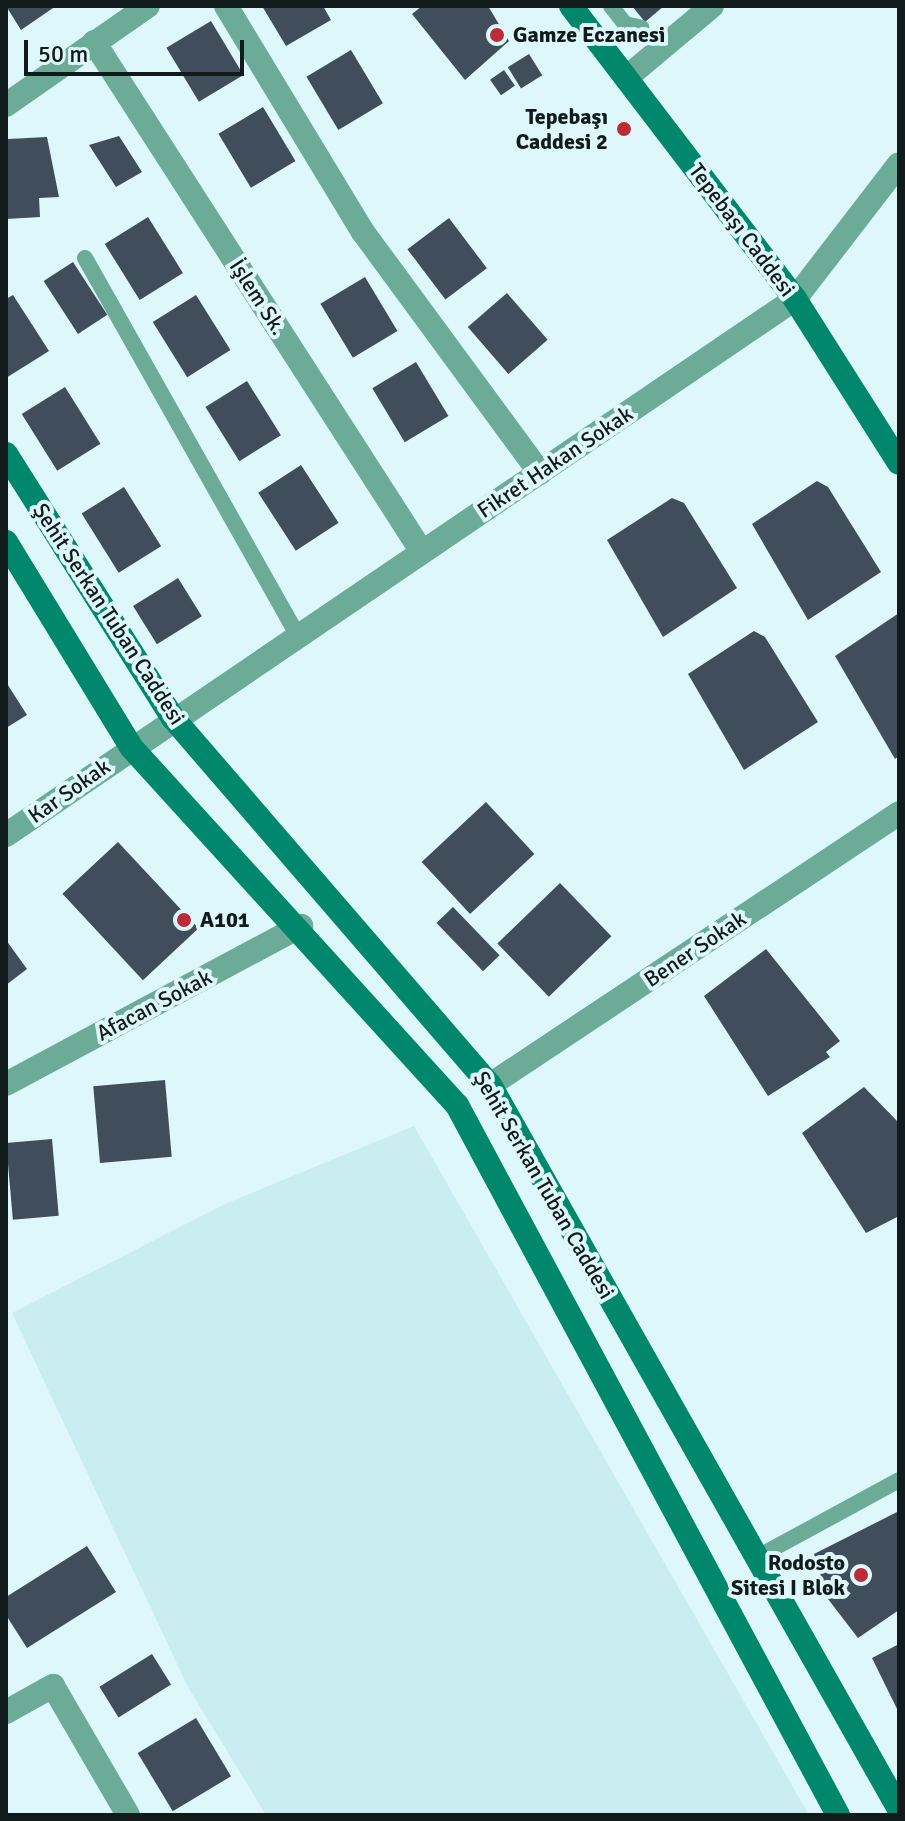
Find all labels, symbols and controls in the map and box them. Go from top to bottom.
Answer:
place label: Gamze Eczanesi [513,22,665,48]
scale bar [28,24,248,74]
marker: Gamze Eczanesi [488,26,506,44]
text: 50 m [38,39,88,69]
place label: Tepebaşı Caddesi 2 [516,103,608,154]
marker: Tepebaşı Caddesi 2 [615,120,633,138]
street label: Tepebaşı Caddesi [683,158,801,302]
street label: İşlem Sk. [224,254,292,340]
street label: Fikret Hakan Sokak [472,400,638,524]
street label: Şehit Serkan Tuban Caddesi [27,498,191,730]
street label: Kar Sokak [23,753,115,829]
street label: Bener Sokak [639,905,751,993]
place label: A101 [200,907,250,933]
marker: A101 [175,911,193,929]
street label: Afacan Sokak [92,964,216,1046]
street label: Şehit Serkan Tuban Caddesi [468,1066,620,1304]
place label: Rodosto Sitesi I Blok [731,1549,845,1600]
marker: Rodosto Sitesi I Blok [852,1566,870,1584]

